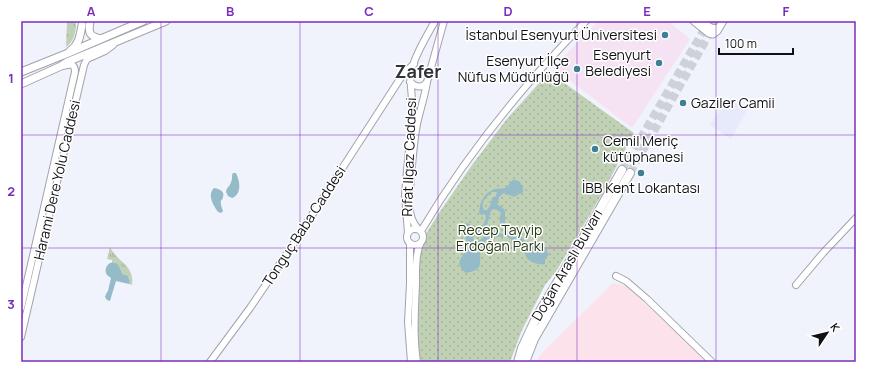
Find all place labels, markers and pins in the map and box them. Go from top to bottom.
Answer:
place label: İstanbul Esenyurt Üniversitesi [466,25,657,44]
marker: İstanbul Esenyurt Üniversitesi [660,30,670,40]
place label: Esenyurt Belediyesi [585,45,651,80]
place label: Esenyurt İlçe Nüfus Müdürlüğü [458,51,569,86]
marker: Esenyurt Belediyesi [654,58,664,68]
marker: Esenyurt İlçe Nüfus Müdürlüğü [572,64,582,74]
place label: Gaziler Camii [691,93,775,112]
marker: Gaziler Camii [678,98,688,108]
place label: Cemil Meriç kütüphanesi [603,131,684,166]
marker: Cemil Meriç kütüphanesi [590,144,600,154]
marker: İBB Kent Lokantası [636,168,646,178]
place label: İBB Kent Lokantası [582,178,700,197]

